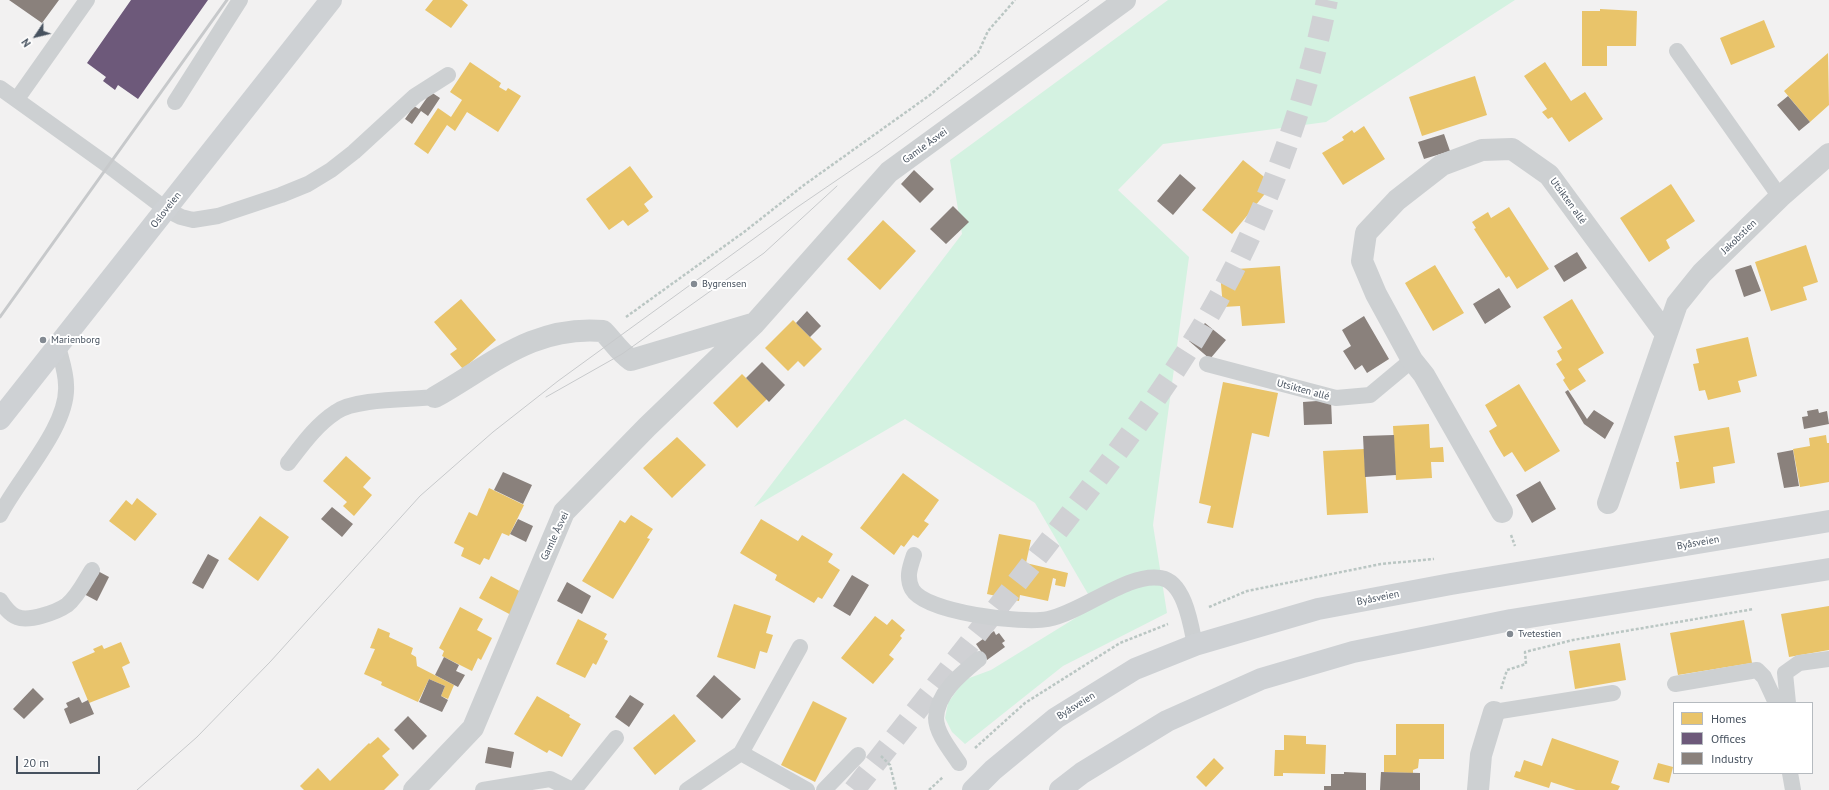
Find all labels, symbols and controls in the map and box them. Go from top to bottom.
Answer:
north arrow [16,16,56,56]
text: N [18,36,34,50]
street label: Gamle Åsvei [900,126,950,166]
street label: Utsikten allé [1547,176,1589,226]
street label: Osloveien [148,190,184,230]
street label: Jakobstien [1719,217,1759,257]
place label: Bygrensen [702,278,746,290]
marker: Bygrensen [689,279,699,289]
place label: Marienborg [51,334,100,346]
marker: Marienborg [38,335,48,345]
street label: Utsikten allé [1275,377,1331,403]
street label: Gamle Åsvei [538,510,572,562]
street label: Byåsveien [1676,533,1720,553]
street label: Byåsveien [1356,588,1400,608]
place label: Tvetestien [1518,628,1561,640]
marker: Tvetestien [1505,629,1515,639]
street label: Byåsveien [1055,690,1097,722]
legend [1673,702,1813,774]
text: Homes [1711,711,1746,726]
text: Offices [1711,731,1746,746]
scale bar [18,748,102,774]
text: Industry [1711,751,1753,766]
text: 20 m [23,755,49,770]

